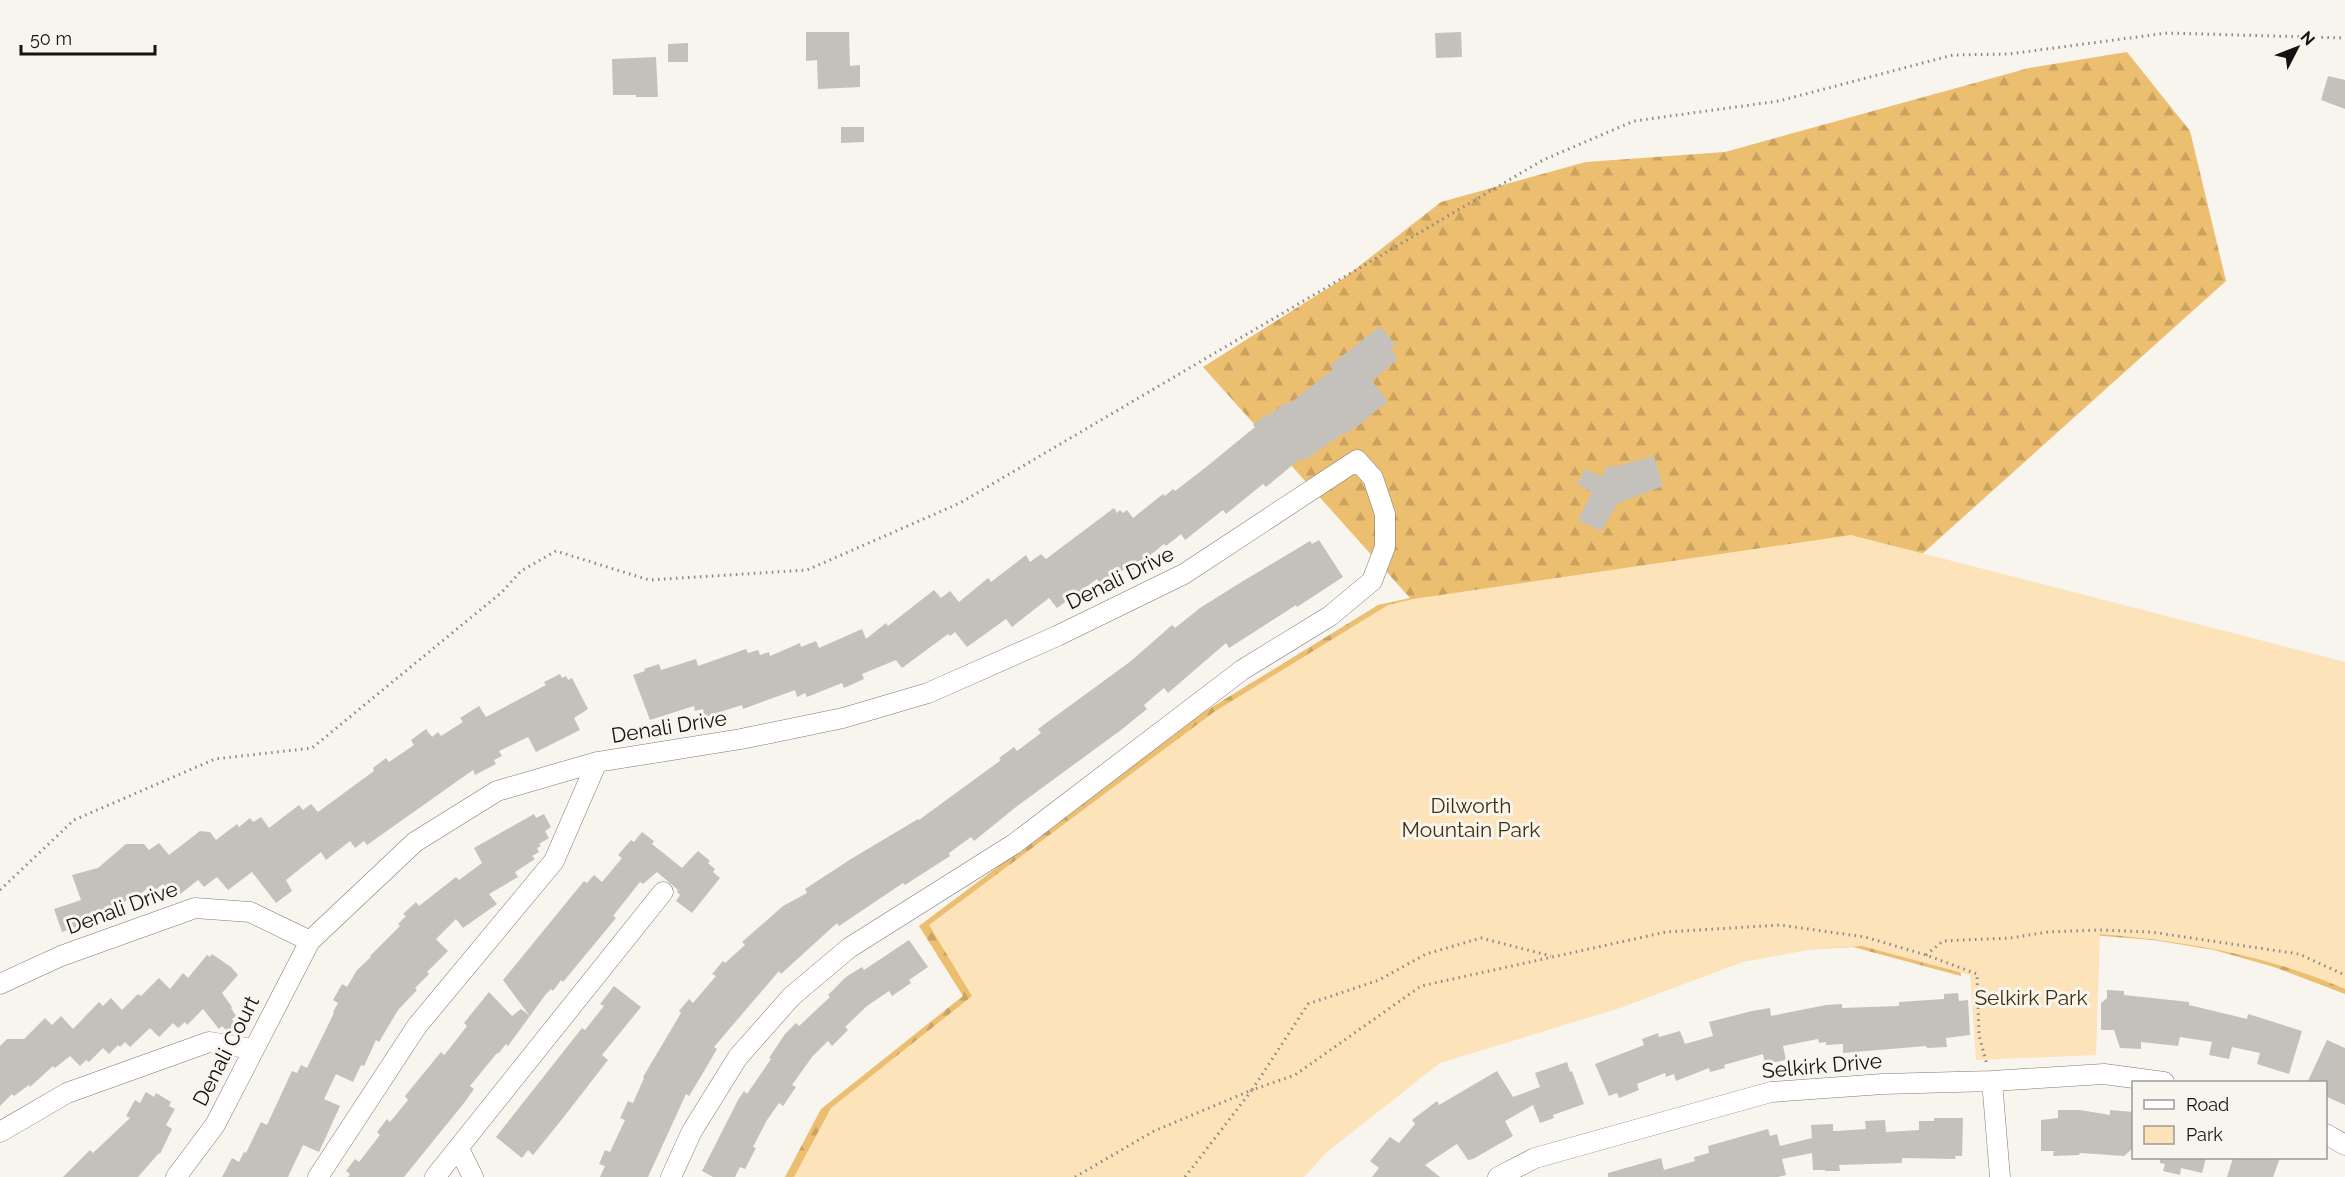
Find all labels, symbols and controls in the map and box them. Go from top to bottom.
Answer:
scale bar [21,18,154,56]
north arrow [2267,18,2327,78]
text: N [2297,27,2319,49]
text: 50 m [30,28,72,49]
street label: Denali Drive [1062,541,1178,614]
street label: Denali Drive [609,705,729,748]
park label: Dilworth Mountain Park [1402,793,1540,842]
street label: Denali Drive [63,876,181,939]
park label: Selkirk Park [1974,985,2088,1010]
street label: Denali Court [187,991,264,1110]
street label: Selkirk Drive [1761,1048,1883,1083]
legend [2132,1081,2327,1159]
text: Road [2186,1094,2229,1115]
text: Park [2186,1124,2223,1145]

